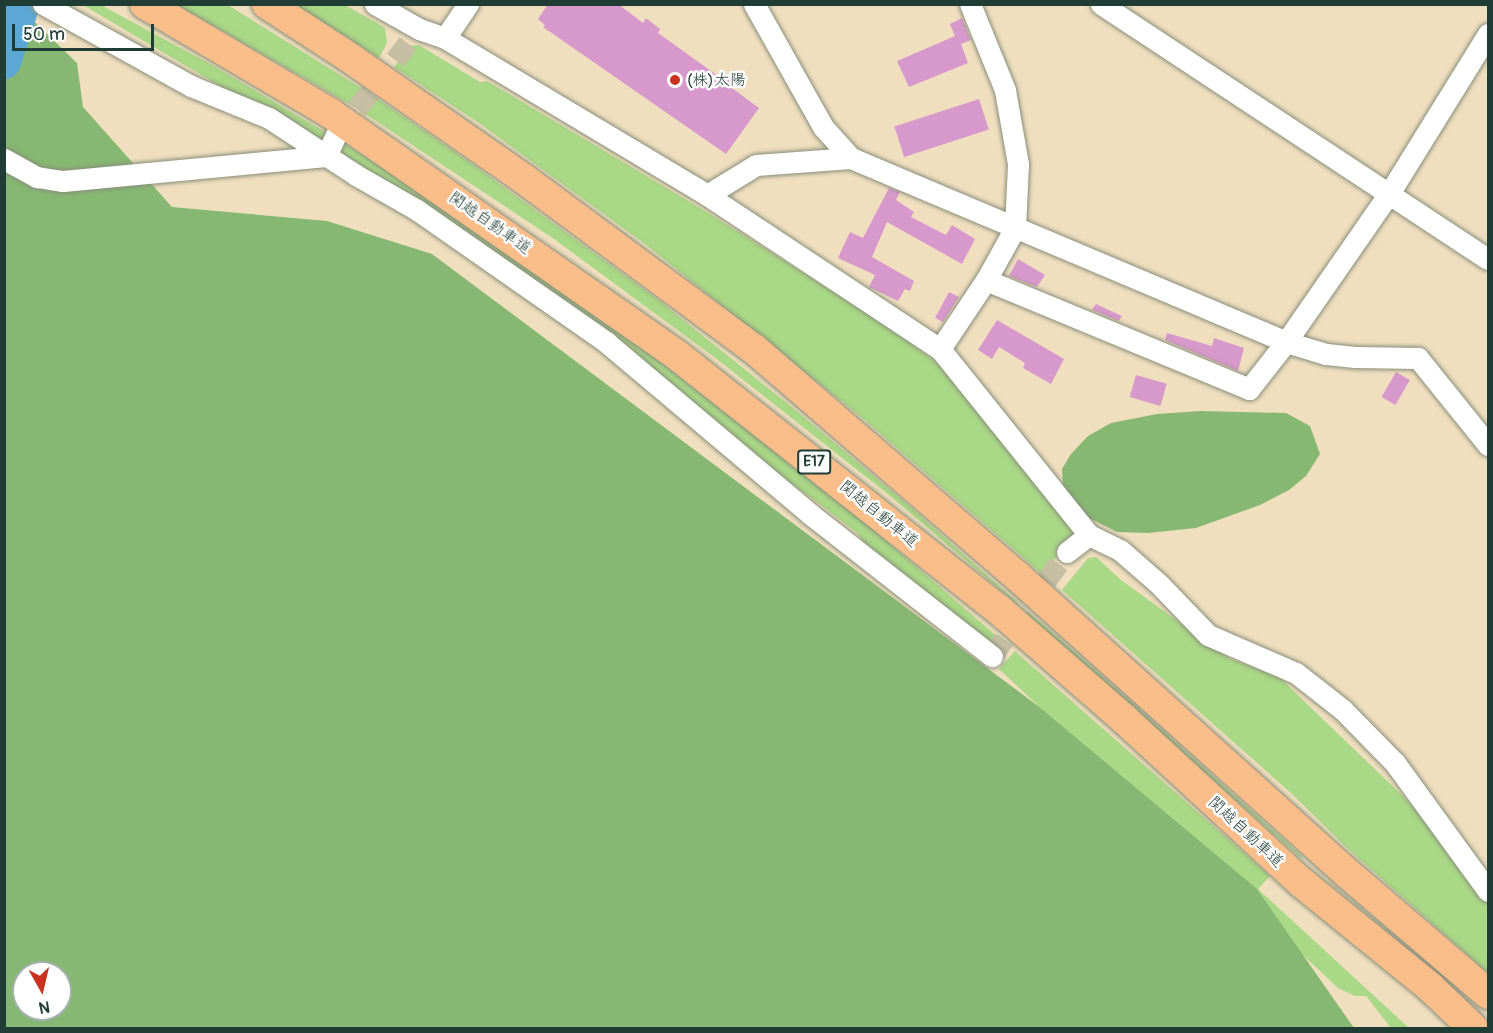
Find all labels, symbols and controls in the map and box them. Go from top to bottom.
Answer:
scale bar [15,12,158,50]
text: 50 m [23,23,65,46]
place label: (株)太陽 [687,70,746,90]
marker: (株)太陽 [668,73,682,87]
street label: 関越自動車道 [445,188,535,258]
road number: E17 [796,450,832,474]
street label: 関越自動車道 [836,476,922,552]
street label: 関越自動車道 [1204,792,1288,872]
north arrow [12,961,72,1021]
text: N [37,996,51,1017]

